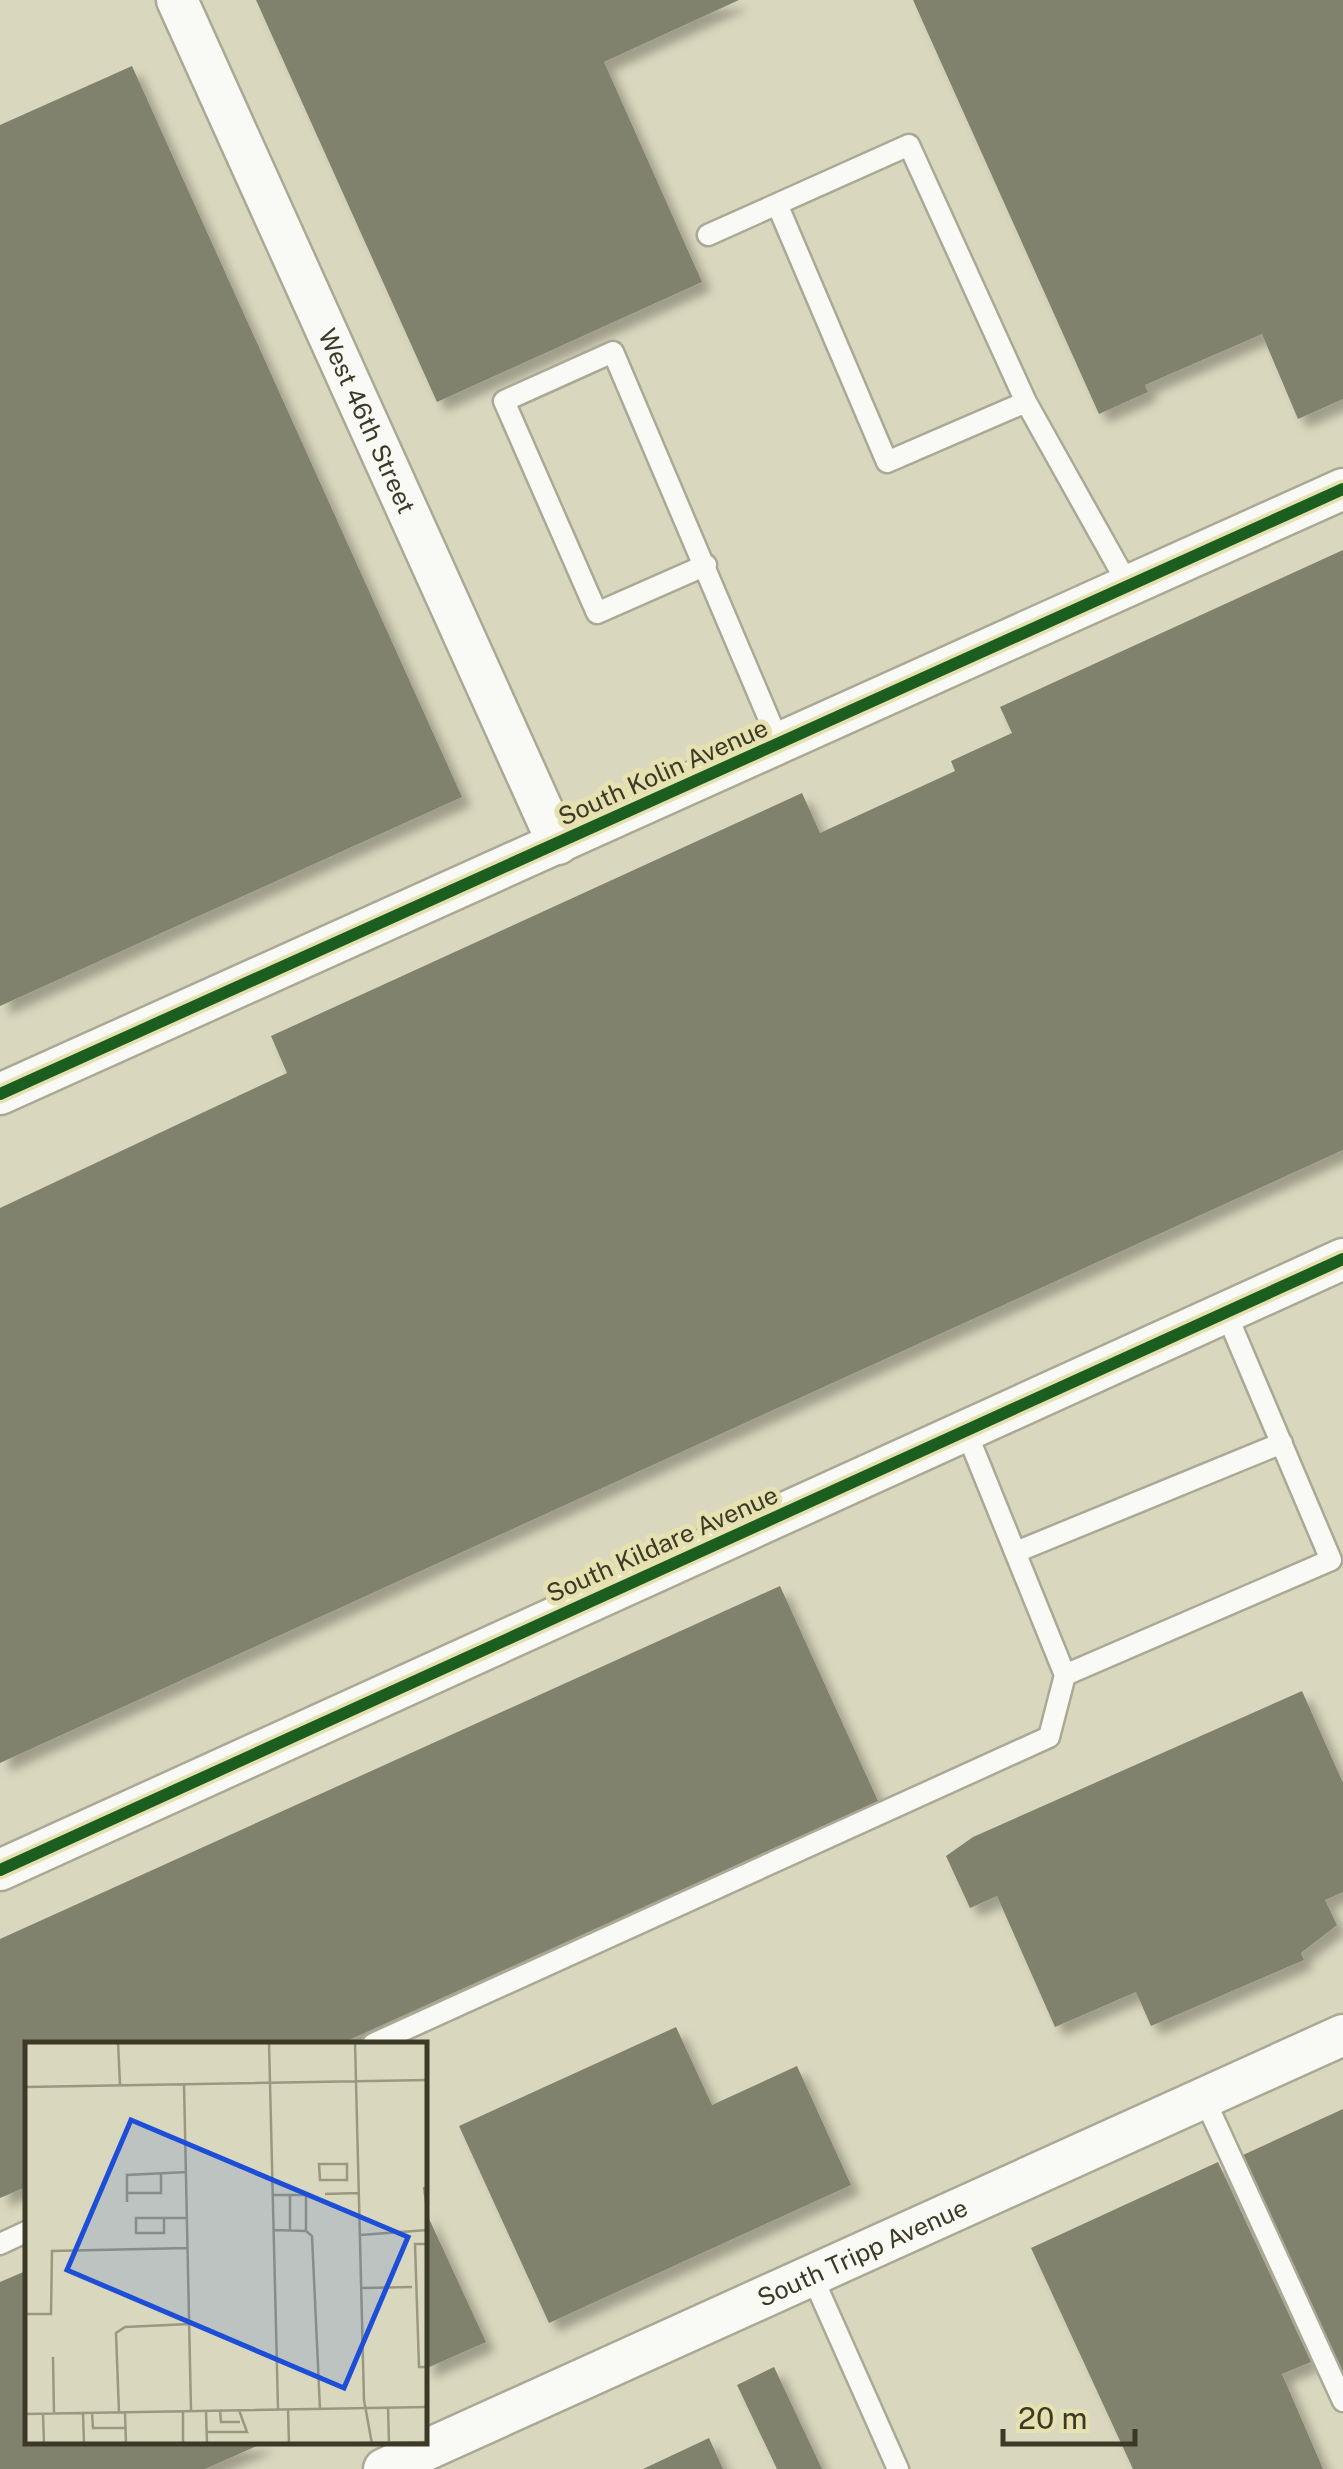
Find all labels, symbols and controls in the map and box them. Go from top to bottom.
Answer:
street label: West 46th Street [312,324,422,518]
street label: South Kolin Avenue [554,712,772,832]
street label: South Kildare Avenue [542,1479,782,1609]
inset map [25,2042,428,2444]
street label: South Tripp Avenue [753,2192,972,2313]
scale bar [1003,2384,1136,2446]
text: 20 m [1018,2400,1087,2436]

